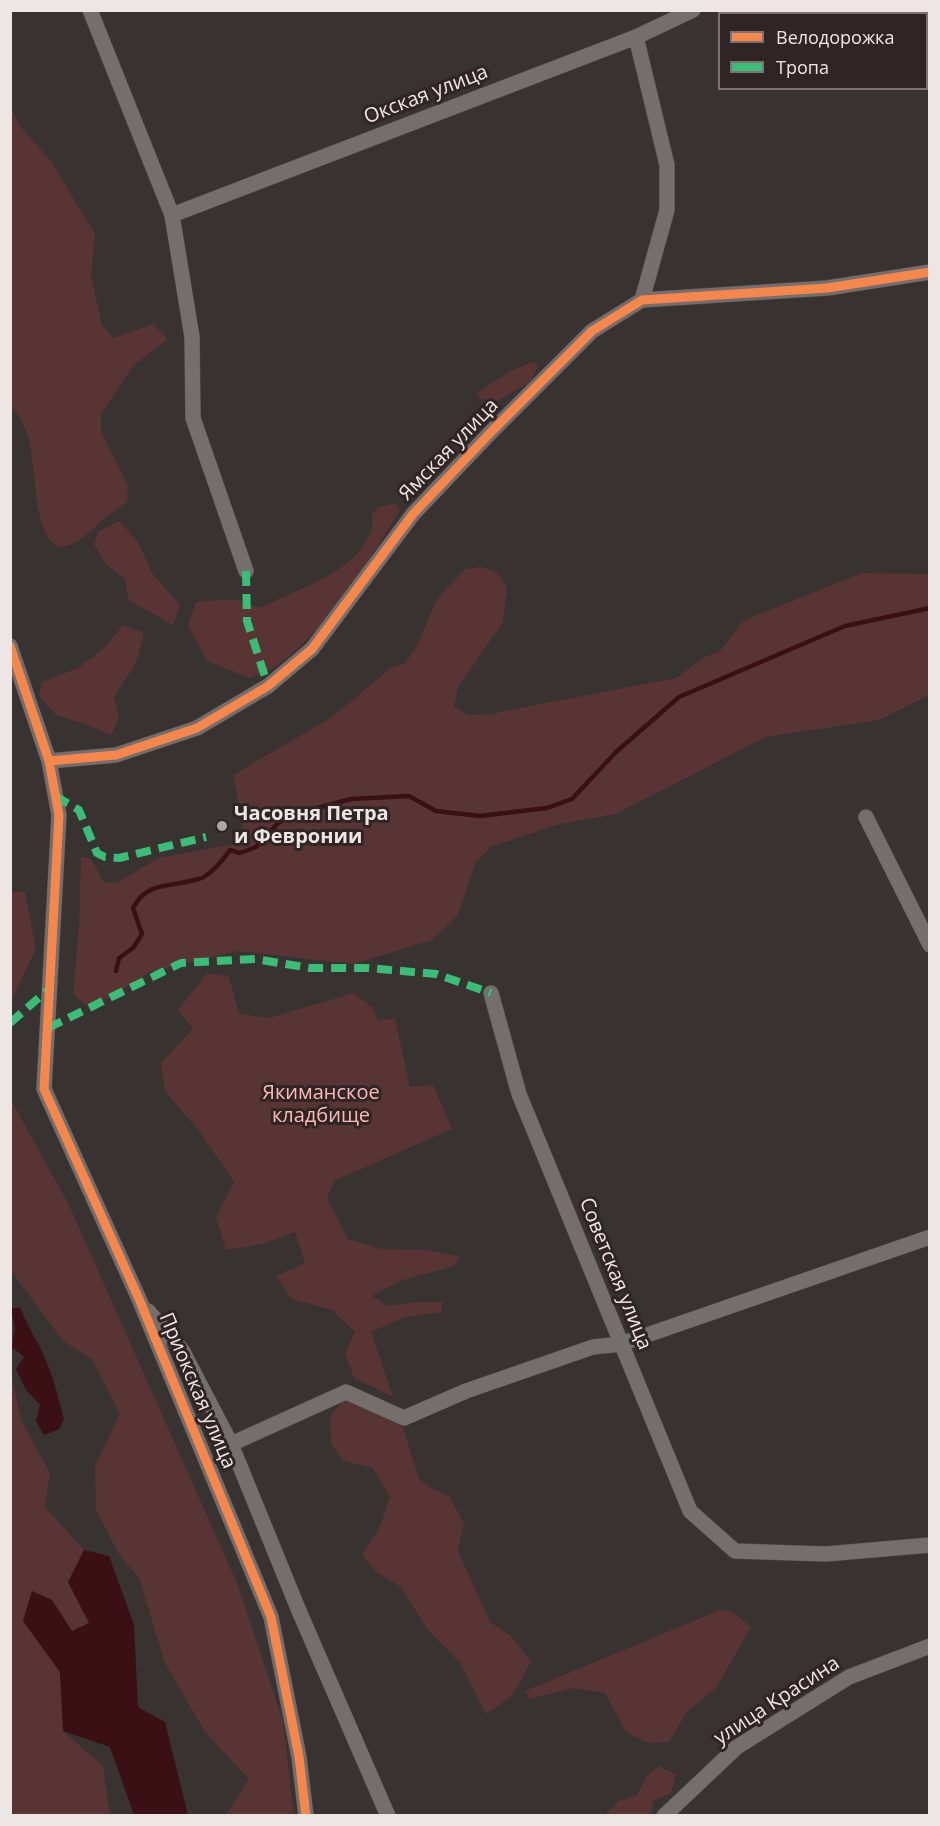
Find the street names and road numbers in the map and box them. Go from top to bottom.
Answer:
street label: Окская улица [361,60,491,130]
street label: Ямская улица [394,394,504,506]
street label: Советская улица [574,1194,656,1354]
street label: Приокская улица [153,1309,241,1473]
street label: улица Красина [710,1652,844,1750]

